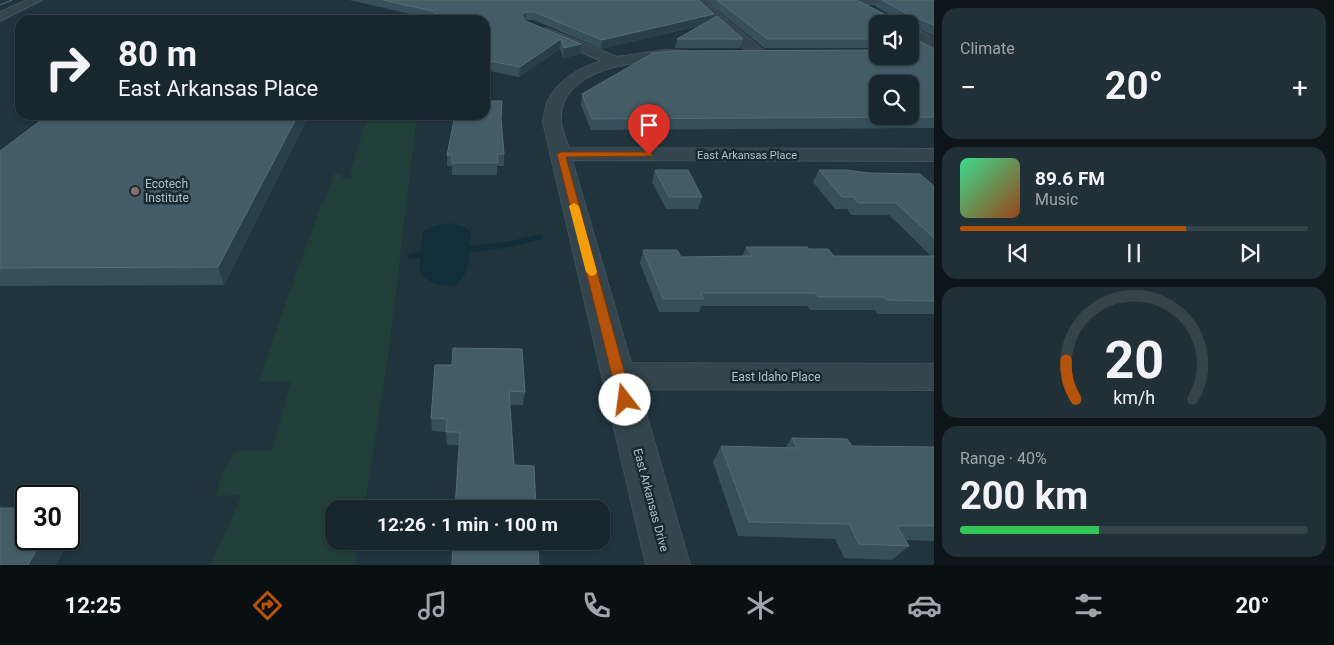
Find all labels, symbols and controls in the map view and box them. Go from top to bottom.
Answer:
map controls [869,15,919,125]
button: sound [869,15,919,65]
text: 80 m [118,34,197,75]
icon: right [35,35,100,100]
text: Climate [960,39,1015,58]
text: 20° [1105,64,1163,108]
text: − [960,71,976,104]
text: + [1292,71,1308,104]
button: search [869,75,919,125]
text: East Arkansas Place [118,76,318,101]
pin [628,104,670,155]
icon: arrive [635,111,663,139]
street label: East Arkansas Place [697,149,797,162]
text: 89.6 FM [1035,167,1105,190]
place label: Ecotech Institute [145,177,189,205]
marker: Ecotech Institute [129,185,141,197]
text: Music [1035,190,1078,209]
icon: previous [1004,239,1032,267]
icon: pause [1120,239,1148,267]
icon: next [1236,239,1264,267]
text: 20 [1104,330,1164,391]
street label: East Idaho Place [731,370,821,384]
position arrow [598,373,650,425]
text: km/h [1113,387,1155,408]
street label: East Arkansas Drive [630,447,672,553]
text: Range · 40% [960,449,1047,468]
text: 200 km [960,474,1088,518]
speed limit sign: 30 [15,485,80,550]
text: 12:26 · 1 min · 100 m [377,513,558,536]
icon: directions [250,588,285,623]
icon: music [415,588,450,623]
icon: phone [579,588,614,623]
icon: climate [743,588,778,623]
icon: car [907,588,942,623]
icon: filters [1071,588,1106,623]
text: 12:25 [65,593,121,618]
text: 20° [1235,593,1269,618]

